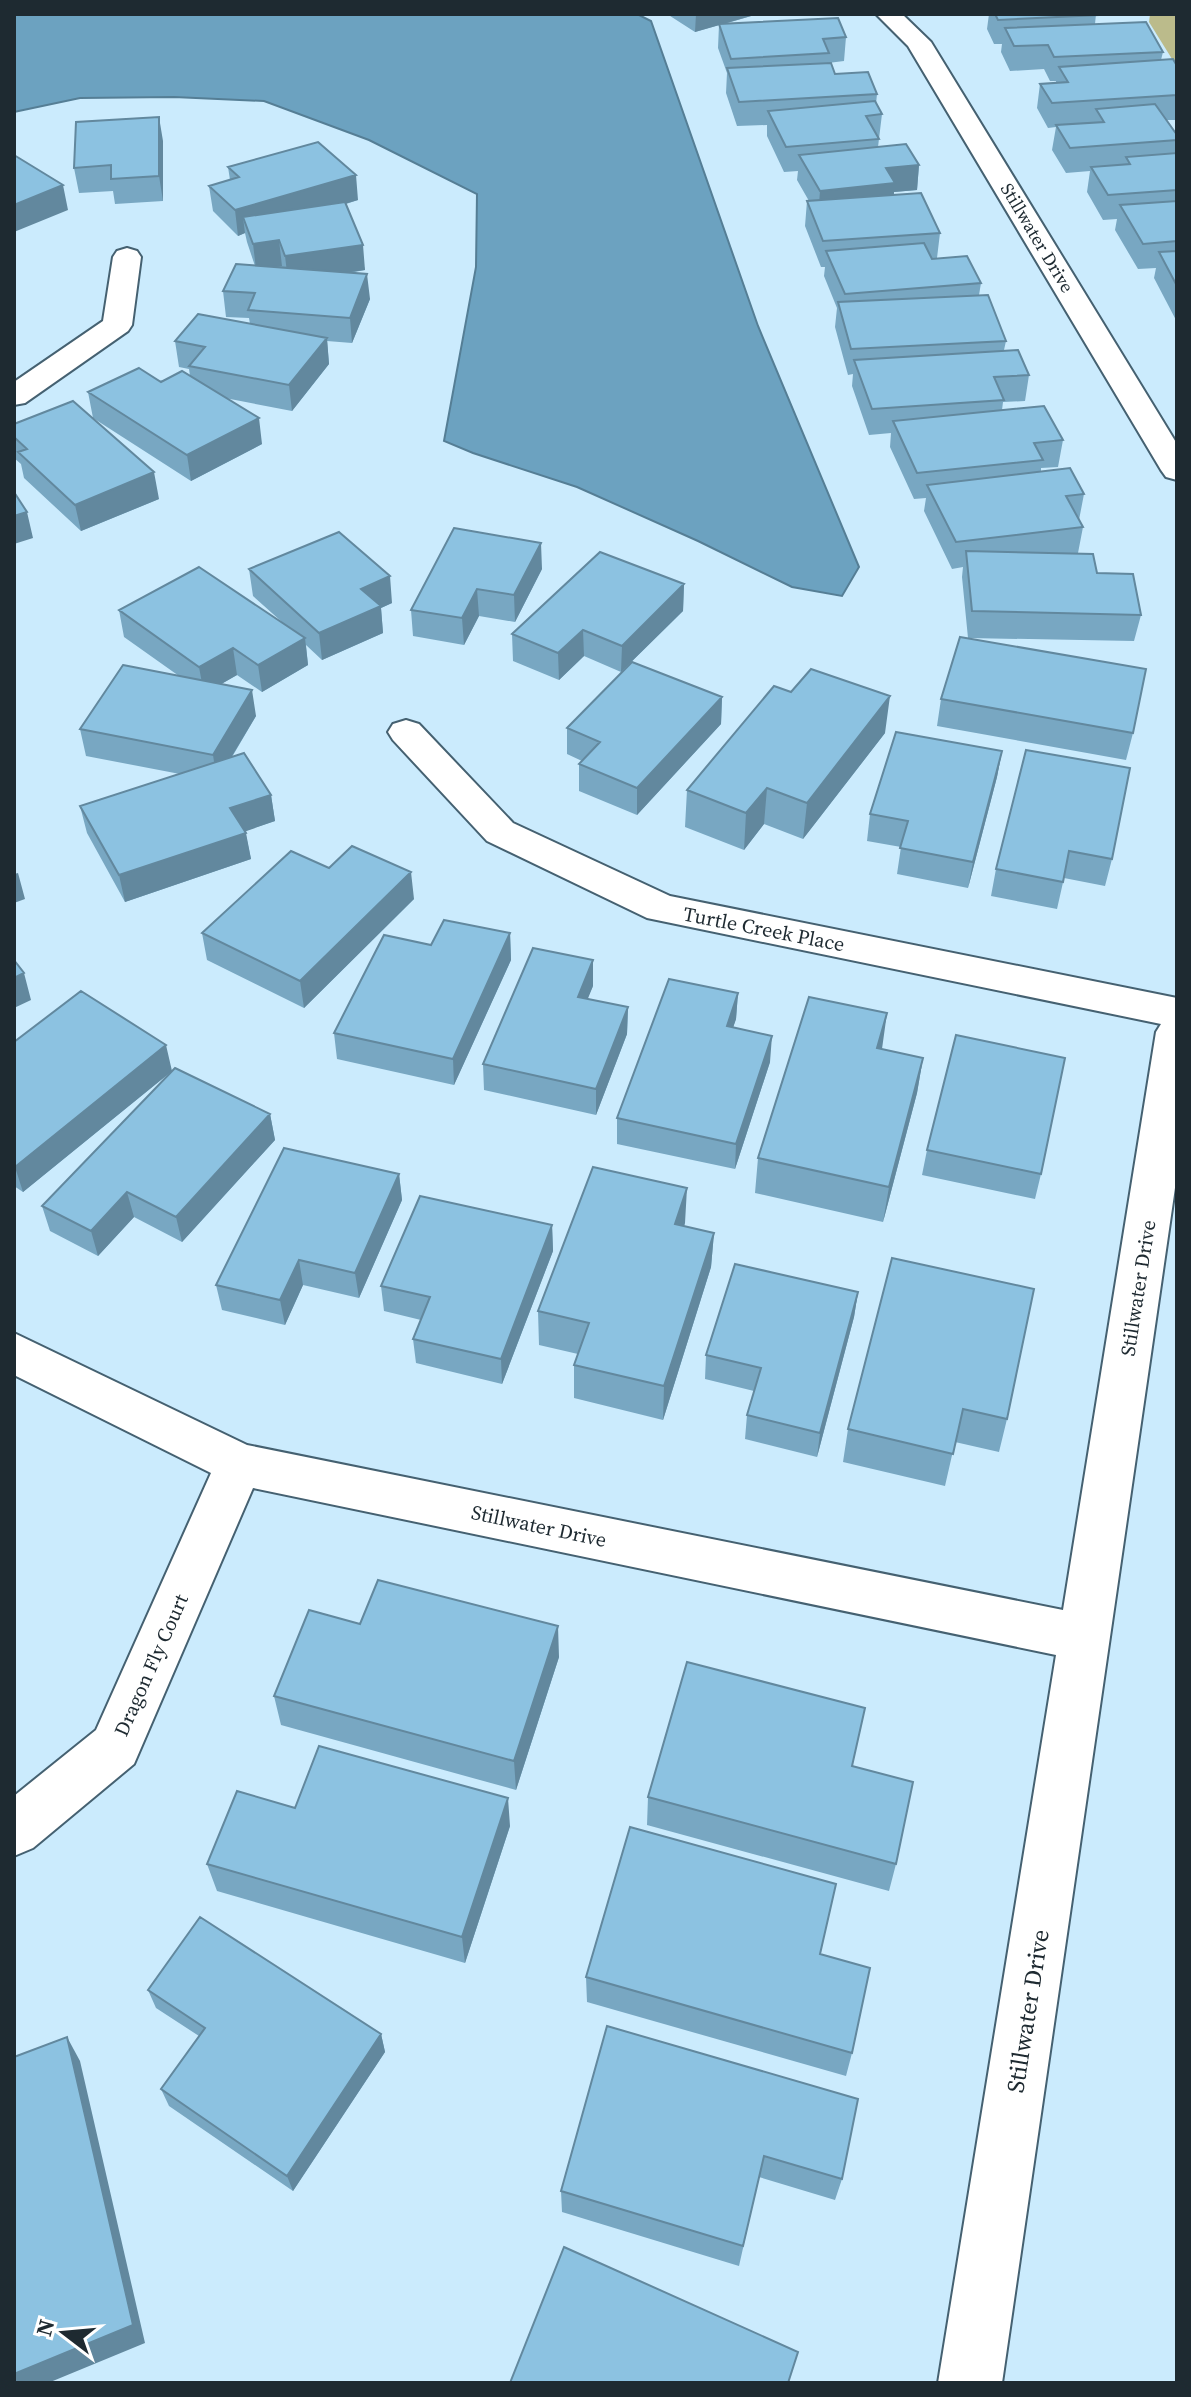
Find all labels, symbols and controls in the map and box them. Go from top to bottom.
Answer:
street label: Stillwater Drive [995,178,1080,297]
street label: Turtle Creek Place [681,900,847,958]
street label: Stillwater Drive [1113,1218,1163,1358]
street label: Stillwater Drive [469,1498,609,1554]
street label: Dragon Fly Court [107,1589,195,1741]
street label: Stillwater Drive [998,1927,1057,2095]
north arrow [24,2293,104,2373]
text: N [28,2316,61,2339]

